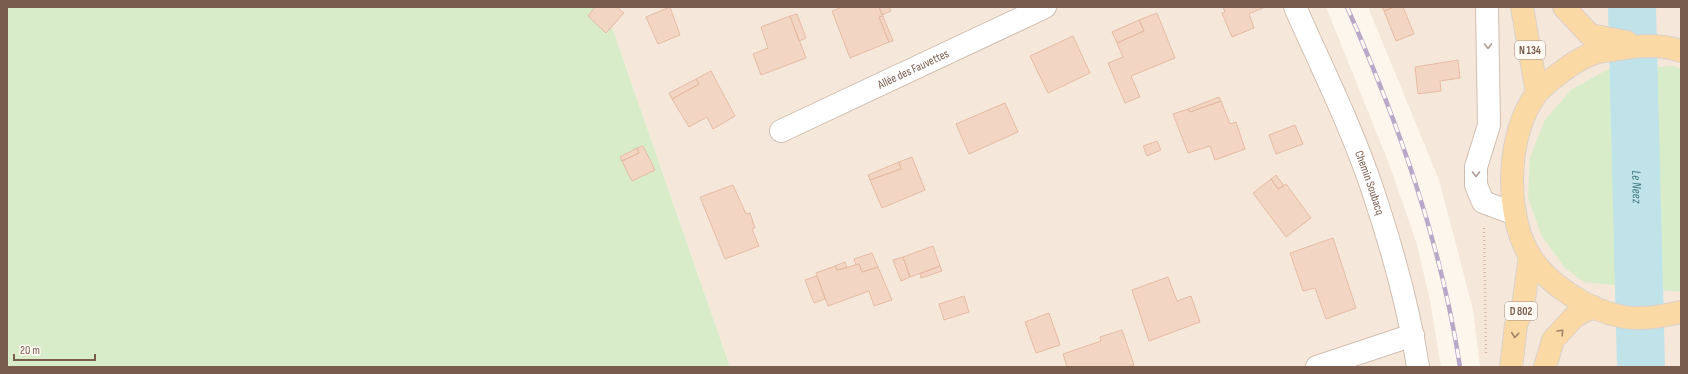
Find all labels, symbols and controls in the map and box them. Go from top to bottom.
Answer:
road number: N 134 [1515,41,1545,59]
one-way arrow [1484,43,1492,49]
street label: Allée des Fauvettes [874,46,951,93]
street label: Chemin Soubacq [1351,148,1388,217]
water label: Le Neez [1628,170,1645,204]
one-way arrow [1472,171,1480,177]
road number: D 802 [1505,302,1537,320]
one-way arrow [1556,329,1563,337]
one-way arrow [1511,332,1520,338]
scale bar [14,336,95,362]
text: 20 m [20,343,40,358]

